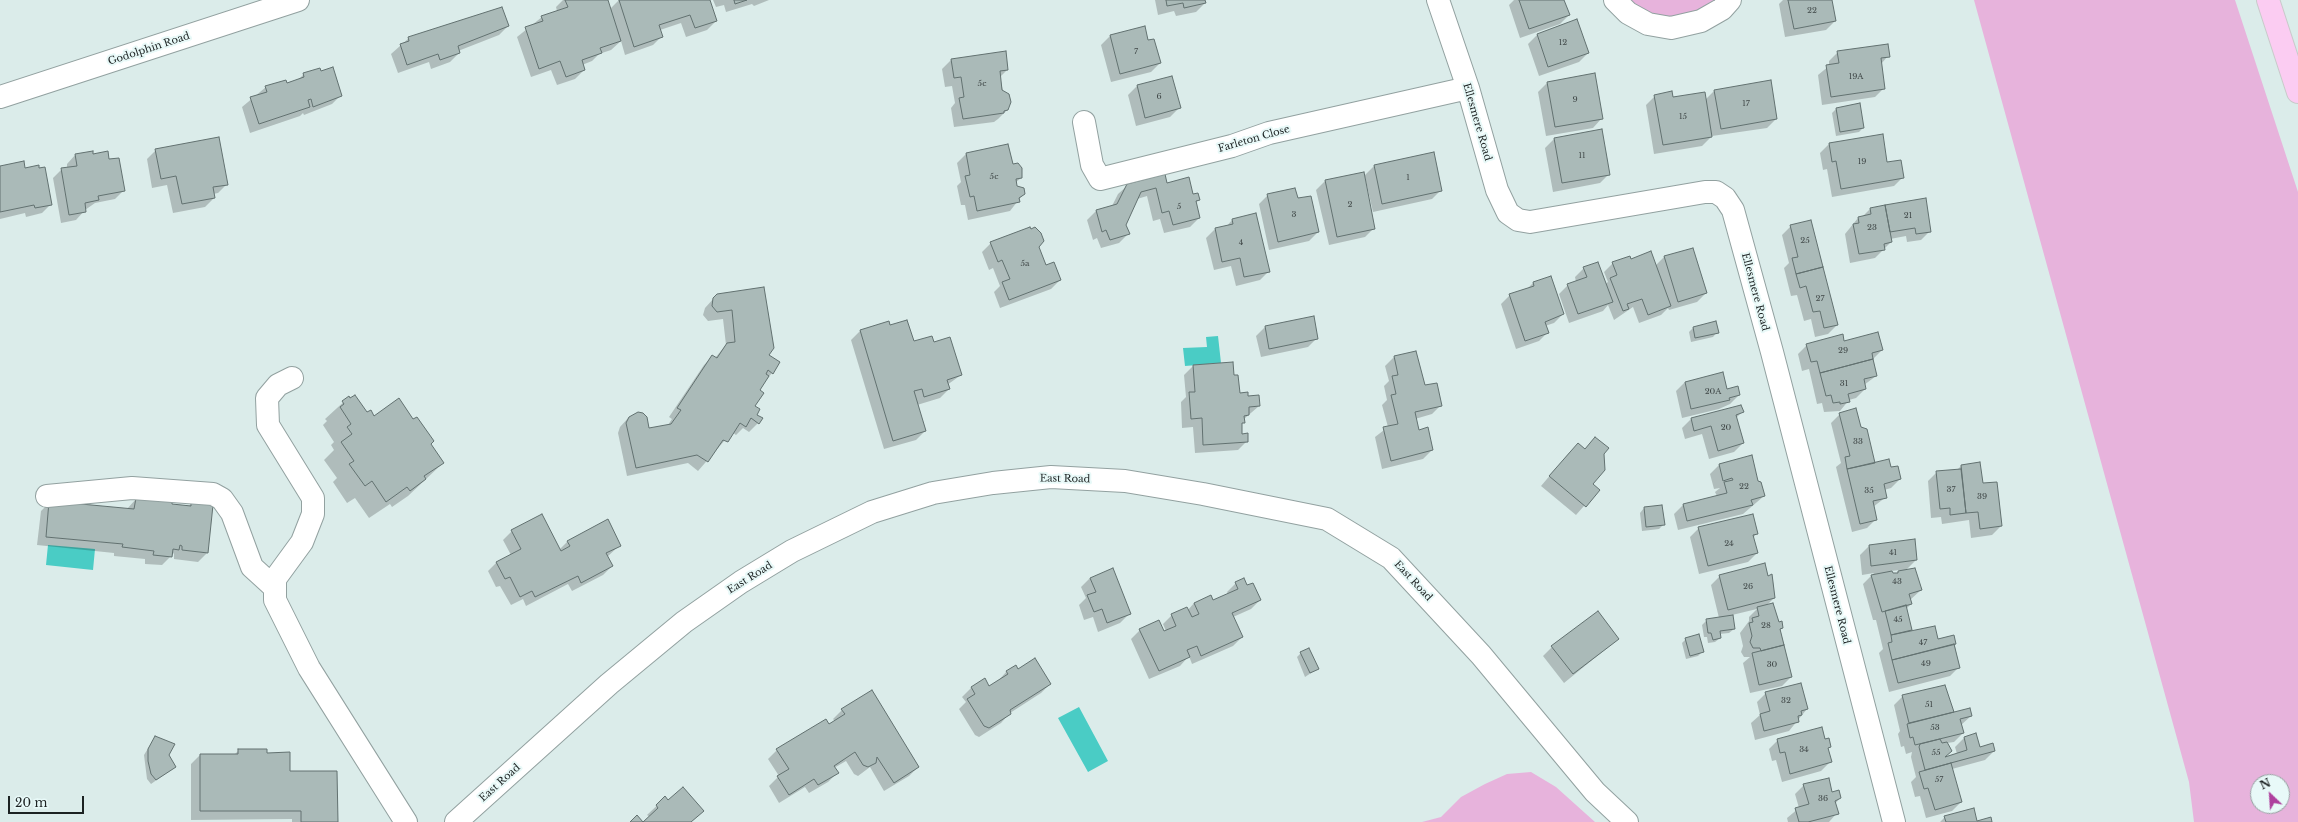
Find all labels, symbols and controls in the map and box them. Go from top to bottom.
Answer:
house number: 22 [1807,6,1817,16]
street label: Godolphin Road [107,30,191,68]
house number: 12 [1559,38,1567,48]
house number: 7 [1134,47,1138,57]
house number: 19A [1849,72,1863,82]
house number: 5c [978,79,986,89]
street label: Ellesmere Road [1460,82,1494,162]
house number: 6 [1156,92,1162,102]
house number: 9 [1572,95,1578,105]
house number: 17 [1742,99,1750,109]
house number: 15 [1679,112,1687,122]
street label: Farleton Close [1217,123,1291,155]
house number: 11 [1578,151,1586,161]
house number: 19 [1858,157,1866,167]
house number: 5c [990,172,998,182]
house number: 1 [1406,173,1410,183]
house number: 2 [1348,200,1352,210]
house number: 5 [1177,202,1181,212]
house number: 3 [1292,210,1296,220]
house number: 21 [1904,211,1912,221]
house number: 23 [1867,223,1877,233]
house number: 25 [1800,236,1810,246]
house number: 4 [1239,238,1243,248]
street label: Ellesmere Road [1739,252,1771,332]
house number: 5a [1021,259,1029,269]
house number: 27 [1816,294,1824,304]
house number: 29 [1838,346,1848,356]
house number: 31 [1840,379,1848,389]
house number: 20A [1705,387,1721,397]
house number: 20 [1721,423,1731,433]
house number: 33 [1853,437,1863,447]
street label: East Road [1040,473,1090,485]
house number: 22 [1739,482,1749,492]
house number: 37 [1947,485,1955,495]
house number: 35 [1864,486,1874,496]
house number: 39 [1977,492,1987,502]
house number: 24 [1724,539,1734,549]
house number: 41 [1889,548,1897,558]
street label: East Road [1391,558,1435,604]
street label: East Road [725,560,775,596]
street label: Ellesmere Road [1821,565,1853,645]
house number: 43 [1892,577,1902,587]
house number: 26 [1743,582,1753,592]
house number: 45 [1893,615,1903,625]
house number: 28 [1761,621,1771,631]
house number: 47 [1919,638,1927,648]
house number: 49 [1921,659,1931,669]
house number: 30 [1767,660,1777,670]
house number: 32 [1781,696,1791,706]
house number: 51 [1925,700,1933,710]
house number: 53 [1930,723,1940,733]
house number: 34 [1799,745,1809,755]
house number: 55 [1931,748,1941,758]
street label: East Road [477,762,523,804]
north arrow [2250,774,2290,814]
house number: 57 [1935,775,1943,785]
text: N [2258,776,2273,793]
scale bar [10,788,86,814]
house number: 36 [1818,794,1828,804]
text: 20 m [15,795,47,810]

